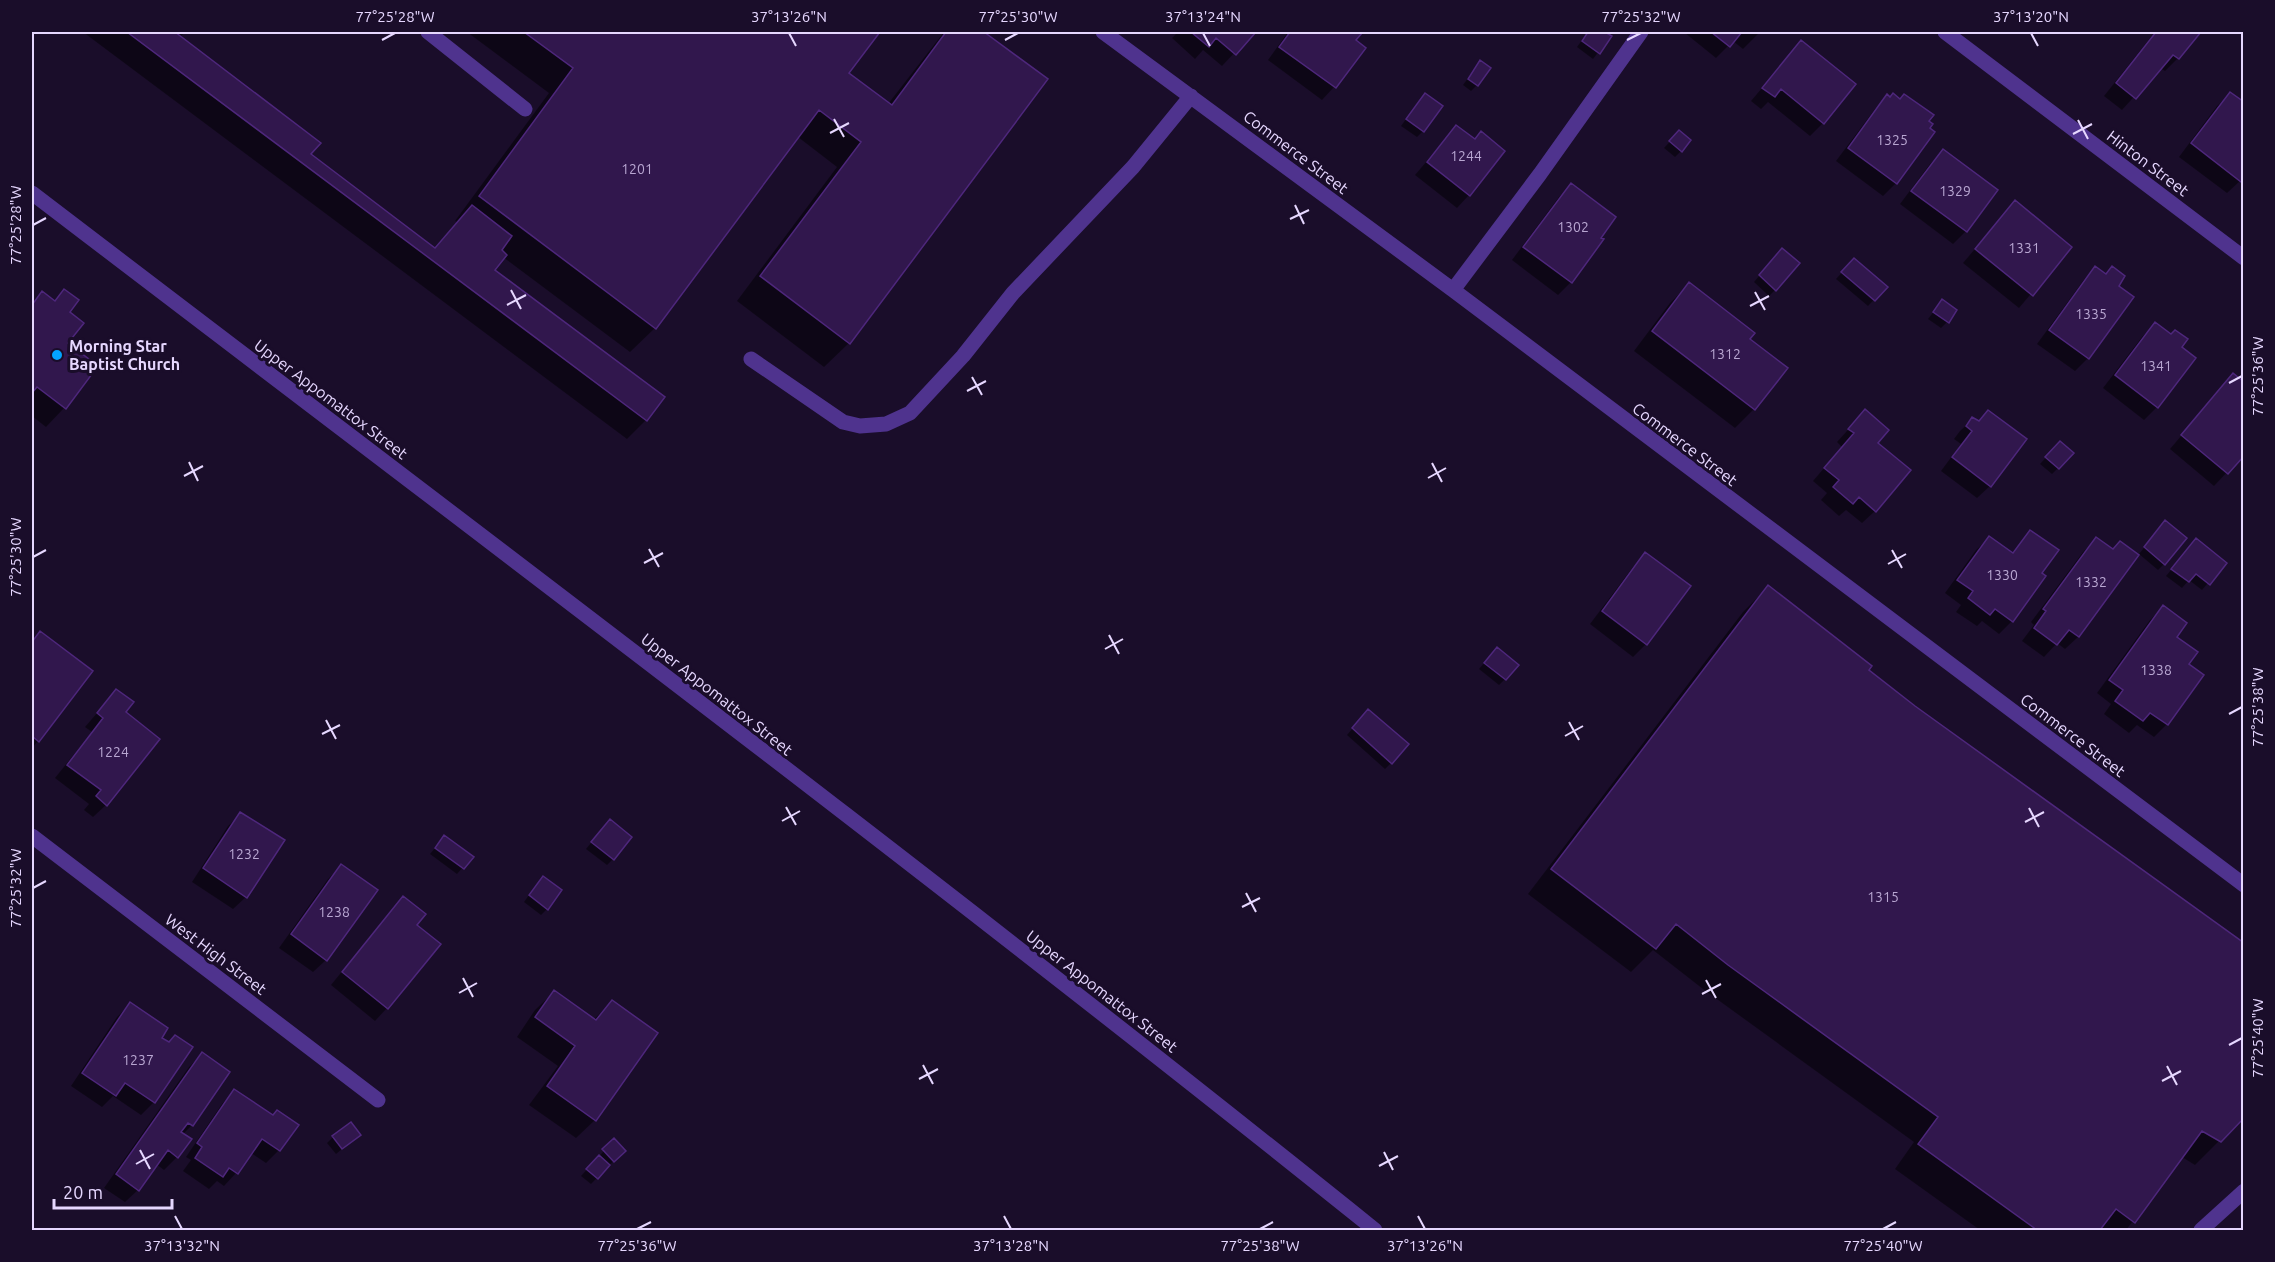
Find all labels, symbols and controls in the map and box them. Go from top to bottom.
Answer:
text: 77°25'28"W [355,8,435,25]
text: 37°13'26"N [751,8,827,25]
text: 77°25'30"W [978,8,1058,25]
text: 37°13'24"N [1165,8,1241,25]
text: 77°25'32"W [1601,8,1681,25]
text: 37°13'20"N [1993,8,2069,25]
street label: Commerce Street [1240,107,1352,198]
street label: Hinton Street [2104,127,2193,200]
house number: 1325 [1876,132,1908,148]
house number: 1244 [1450,148,1482,164]
house number: 1201 [621,161,653,177]
house number: 1329 [1939,183,1971,199]
text: 77°25'28"W [7,185,24,265]
house number: 1302 [1557,219,1589,235]
house number: 1331 [2008,240,2040,256]
house number: 1335 [2075,306,2107,322]
street label: Upper Appomattox Street [251,336,412,463]
text: 77°25'36"W [2249,336,2266,416]
place label: Morning Star Baptist Church [69,337,180,373]
house number: 1312 [1709,346,1741,362]
marker: Morning Star Baptist Church [50,348,64,362]
house number: 1341 [2140,358,2172,374]
street label: Commerce Street [1629,399,1741,490]
text: 77°25'30"W [7,517,24,597]
house number: 1330 [1986,567,2018,583]
house number: 1332 [2075,574,2107,590]
street label: Upper Appomattox Street [638,629,797,759]
house number: 1338 [2140,662,2172,678]
text: 77°25'38"W [2249,667,2266,747]
street label: Commerce Street [2017,690,2129,781]
house number: 1224 [97,744,129,760]
house number: 1232 [228,846,260,862]
text: 77°25'32"W [7,848,24,928]
house number: 1315 [1867,889,1899,905]
house number: 1238 [318,904,350,920]
street label: West High Street [162,910,271,998]
street label: Upper Appomattox Street [1023,926,1182,1056]
text: 77°25'40"W [2249,998,2266,1078]
house number: 1237 [122,1052,154,1068]
scale bar [54,1172,172,1210]
text: 20 m [63,1182,103,1202]
text: 37°13'32"N [144,1237,220,1254]
text: 77°25'36"W [597,1237,677,1254]
text: 37°13'28"N [973,1237,1049,1254]
text: 77°25'38"W [1220,1237,1300,1254]
text: 37°13'26"N [1387,1237,1463,1254]
text: 77°25'40"W [1843,1237,1923,1254]

